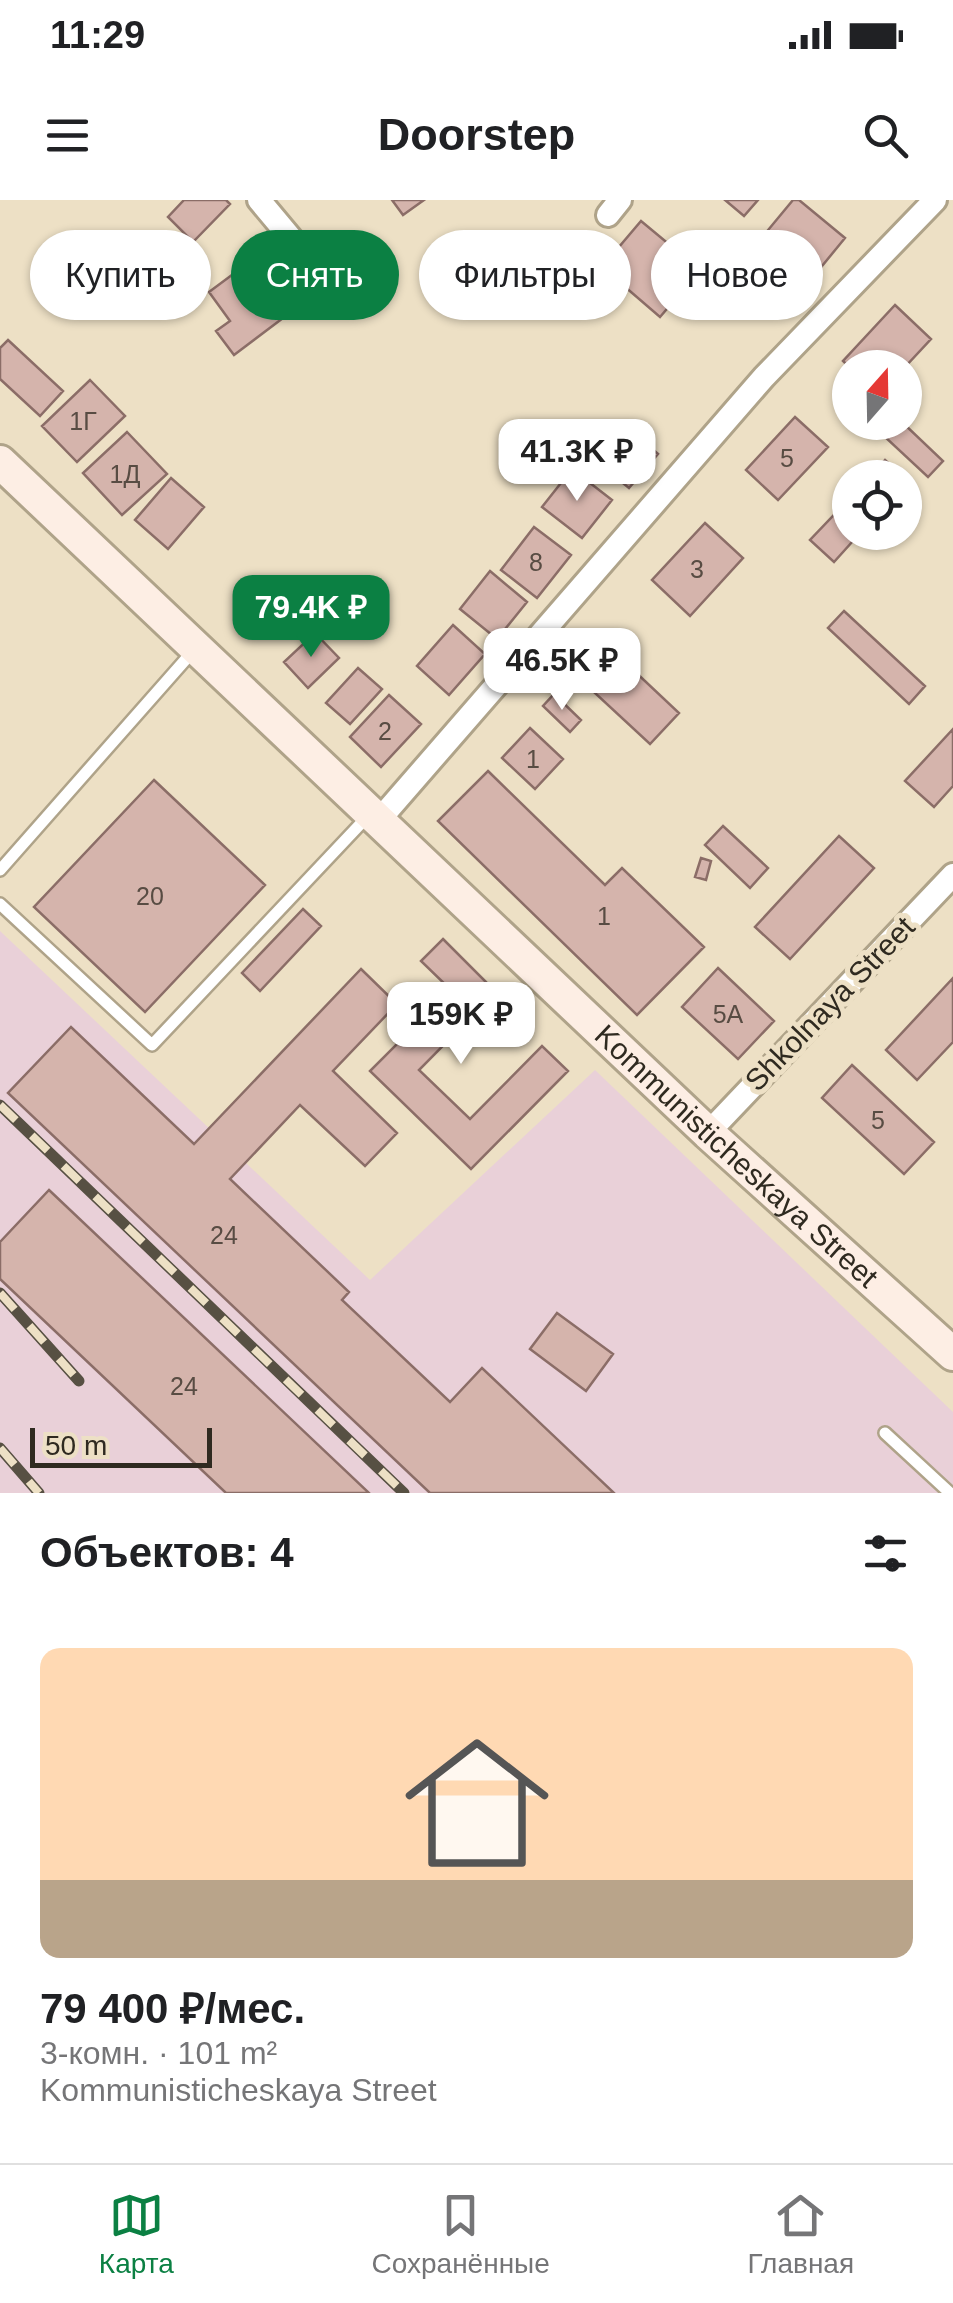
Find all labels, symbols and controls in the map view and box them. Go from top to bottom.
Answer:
text: 11:29 [50,14,145,56]
icon: menu [40,108,95,163]
icon: search [858,108,913,163]
text: Doorstep [378,109,575,160]
chip: Купить [30,230,211,320]
chip: Снять [231,230,399,320]
chip: Фильтры [419,230,631,320]
chip: Новое [651,230,823,320]
north arrow [832,350,922,440]
map controls [832,350,922,550]
house number: 1Г [69,407,97,435]
pin: 41.3K ₽ [485,419,669,504]
text: 41.3K ₽ [521,433,633,469]
house number: 5 [780,444,794,472]
house number: 1Д [110,460,140,488]
button: locate [832,460,922,550]
house number: 8 [529,548,543,576]
house number: 3 [690,555,704,583]
pin: 79.4K ₽ [219,575,403,660]
text: 79.4K ₽ [255,589,367,625]
pin: 46.5K ₽ [470,628,654,713]
text: 46.5K ₽ [506,642,618,678]
house number: 2 [378,717,392,745]
house number: 1 [526,745,540,773]
house number: 20 [136,882,164,910]
house number: 1 [597,902,611,930]
street label: Shkolnaya Street [738,910,921,1097]
pin: 159K ₽ [380,982,542,1067]
text: 159K ₽ [409,996,513,1032]
house number: 5А [713,1000,744,1028]
street label: Kommunisticheskaya Street [589,1018,885,1294]
house number: 5 [871,1106,885,1134]
house number: 24 [210,1221,238,1249]
house number: 24 [170,1372,198,1400]
scale bar [30,1423,212,1468]
text: 50 m [45,1430,107,1461]
icon: filters [858,1526,913,1581]
text: Объектов: 4 [40,1529,294,1576]
icon: home [387,1713,567,1893]
text: 79 400 ₽/мес. [40,1985,305,2032]
text: 3-комн. · 101 m² [40,2035,277,2071]
text: Kommunisticheskaya Street [40,2072,437,2108]
tab: Карта [99,2188,174,2280]
tab: Сохранённые [372,2188,550,2280]
tab: Главная [748,2188,854,2280]

